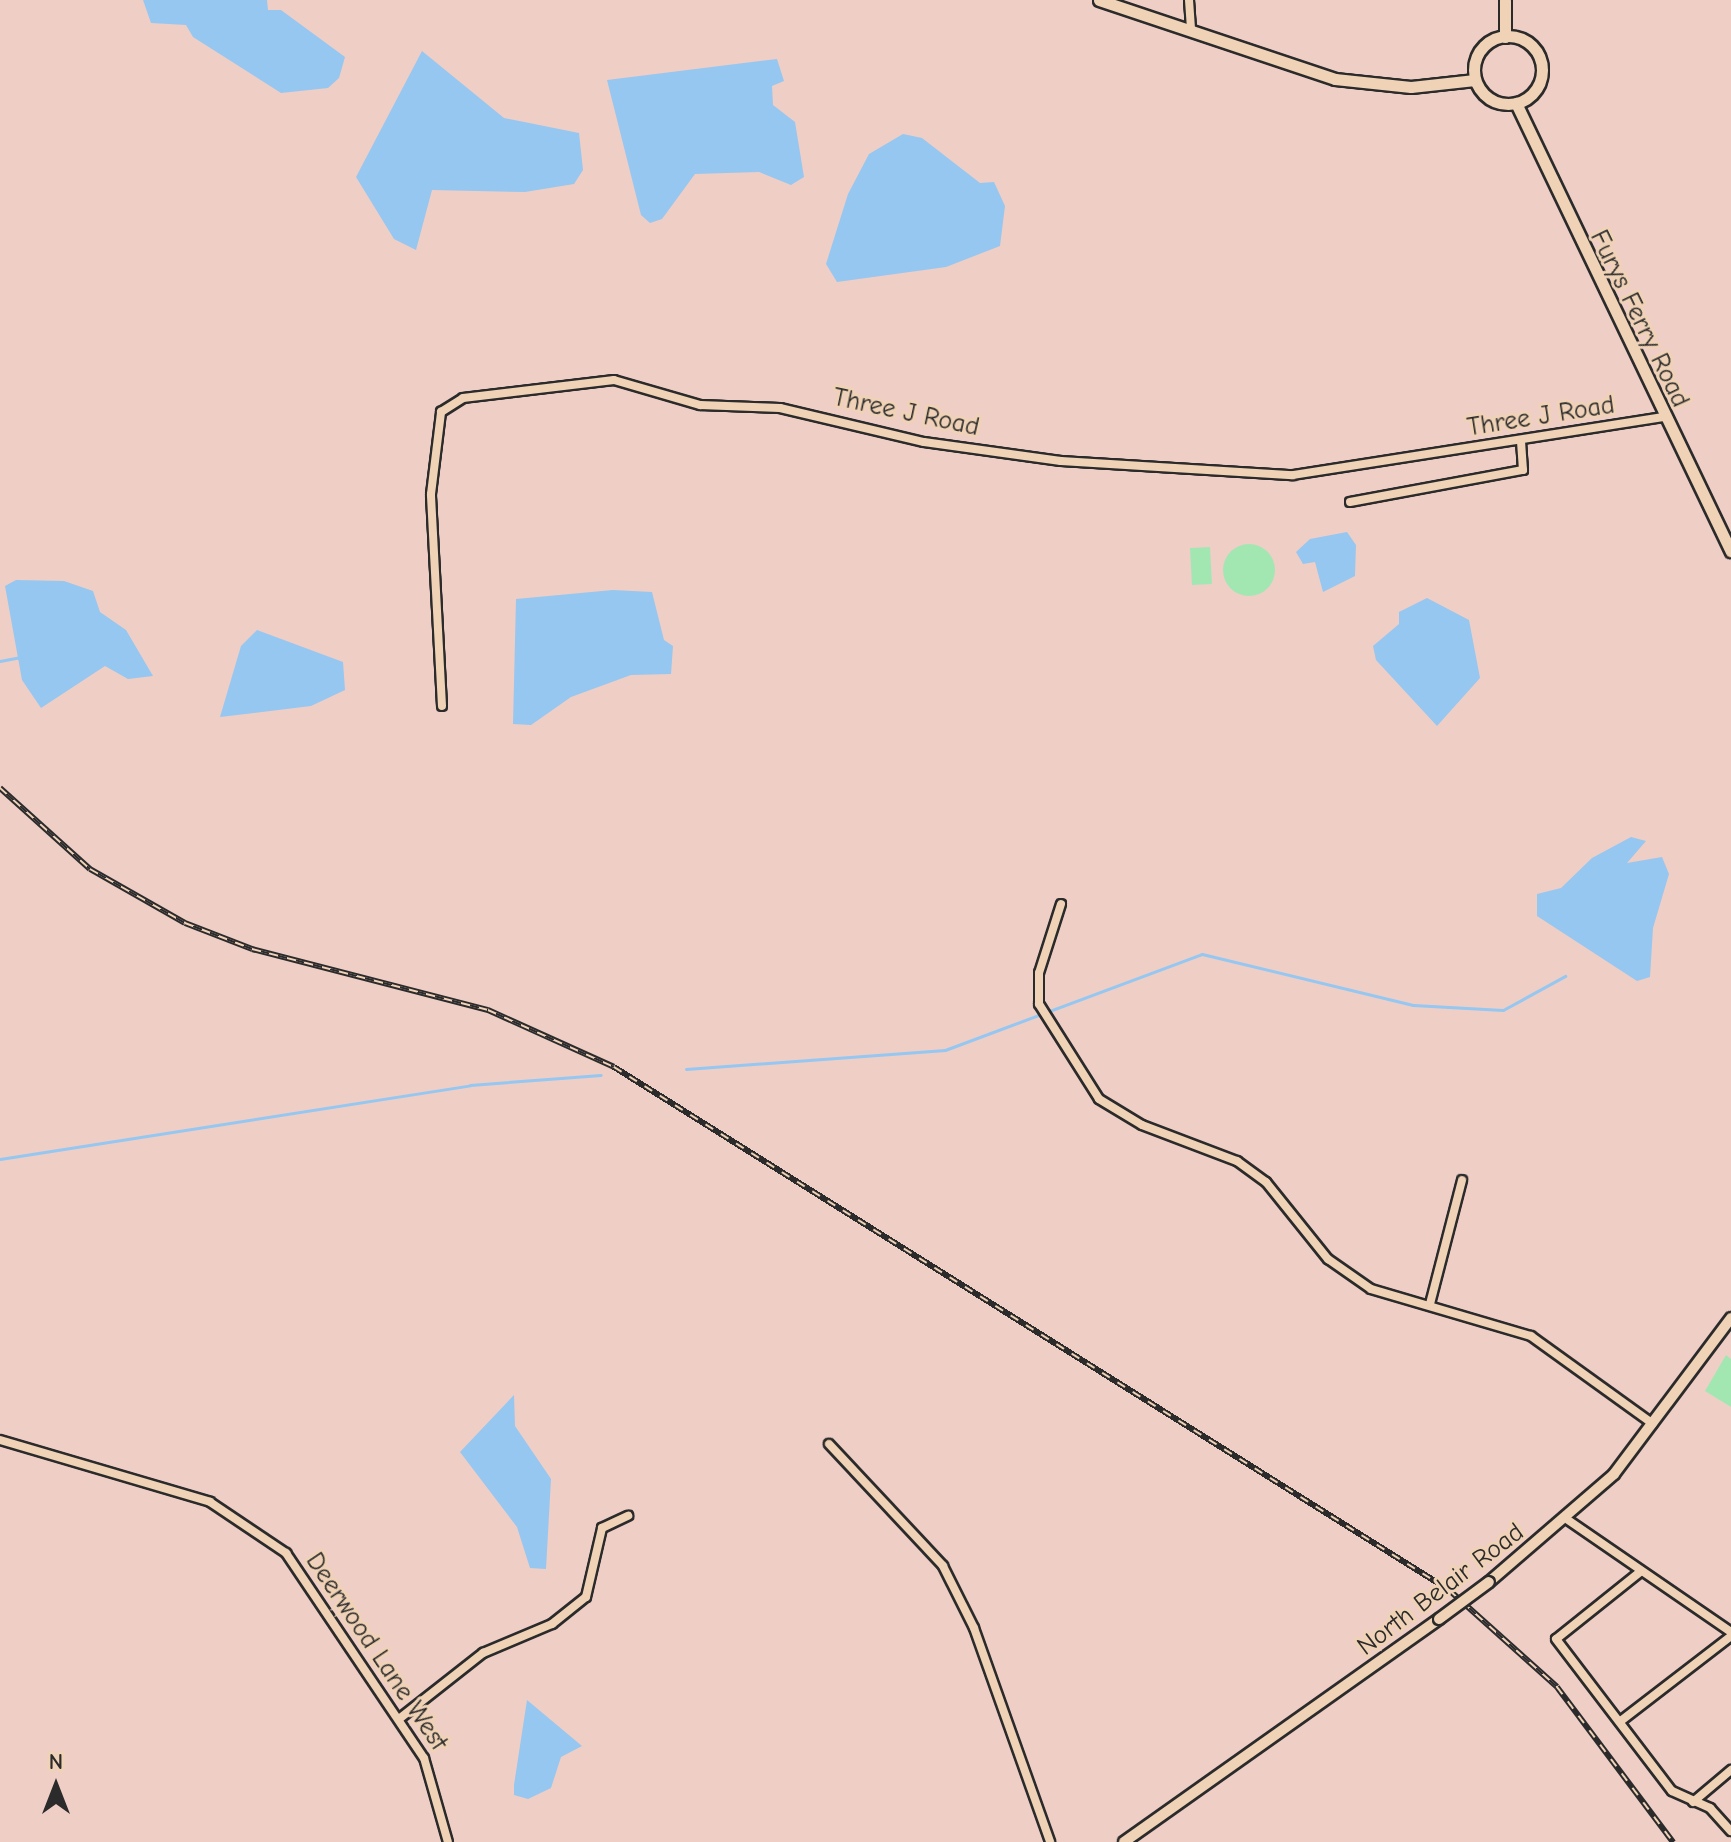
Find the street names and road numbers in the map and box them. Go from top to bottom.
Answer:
street label: Furys Ferry Road [1583,225,1695,413]
street label: Three J Road [830,382,982,444]
street label: Three J Road [1465,390,1617,444]
street label: North Belair Road [1352,1517,1530,1663]
street label: Deerwood Lane West [298,1547,454,1757]

